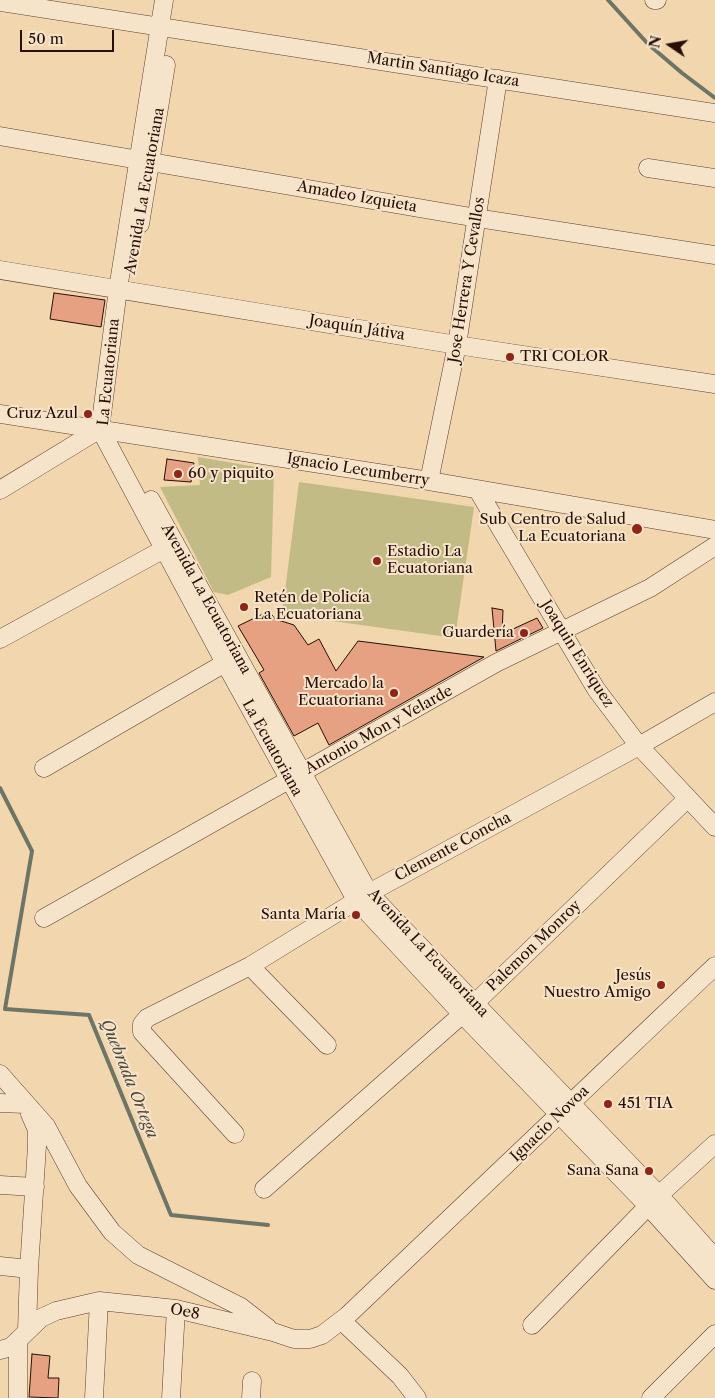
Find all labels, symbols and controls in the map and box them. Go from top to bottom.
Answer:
scale bar [22,20,116,52]
north arrow [645,20,695,70]
text: 50 m [28,29,64,48]
text: N [645,34,665,50]
street label: Martin Santiago Icaza [365,49,521,91]
street label: Avenida La Ecuatoriana [121,106,169,276]
street label: Amadeo Izquieta [296,178,418,216]
street label: Jose Herrera Y Cevallos [445,196,489,364]
street label: Joaquín Játiva [308,312,406,344]
street label: La Ecuatoriana [94,318,124,426]
place label: TRI COLOR [520,348,609,366]
marker: TRI COLOR [504,351,516,363]
place label: Cruz Azul [7,405,78,423]
marker: Cruz Azul [82,408,94,420]
street label: Ignacio Lecumberry [285,450,431,490]
place label: 60 y piquito [188,465,274,483]
marker: 60 y piquito [172,468,184,480]
place label: Sub Centro de Salud La Ecuatoriana [480,511,626,546]
street label: Avenida La Ecuatoriana [157,521,255,677]
marker: Sub Centro de Salud La Ecuatoriana [630,522,644,536]
place label: Estadio La Ecuatoriana [387,543,473,578]
marker: Estadio La Ecuatoriana [371,555,383,567]
place label: Retén de Policía La Ecuatoriana [254,589,370,624]
street label: Joaquin Enriquez [537,597,617,711]
marker: Retén de Policía La Ecuatoriana [238,601,250,613]
place label: Guardería [442,624,514,642]
marker: Guardería [518,627,530,639]
place label: Mercado la Ecuatoriana [298,675,384,710]
street label: Antonio Mon y Velarde [302,682,456,778]
marker: Mercado la Ecuatoriana [388,687,400,699]
street label: La Ecuatoriana [238,697,306,799]
street label: Clemente Concha [392,809,514,885]
street label: Avenida La Ecuatoriana [364,885,492,1021]
street label: Palemon Monroy [483,897,585,995]
place label: Santa María [261,906,346,924]
marker: Santa María [350,909,362,921]
place label: Jesús Nuestro Amigo [544,967,651,1002]
marker: Jesús Nuestro Amigo [655,979,667,991]
water label: Quebrada Ortega [96,1016,162,1142]
street label: Ignacio Novoa [507,1082,593,1166]
place label: 451 TIA [618,1095,673,1113]
marker: 451 TIA [602,1098,614,1110]
place label: Sana Sana [567,1162,639,1180]
marker: Sana Sana [643,1165,655,1177]
street label: Oe8 [169,1300,201,1324]

